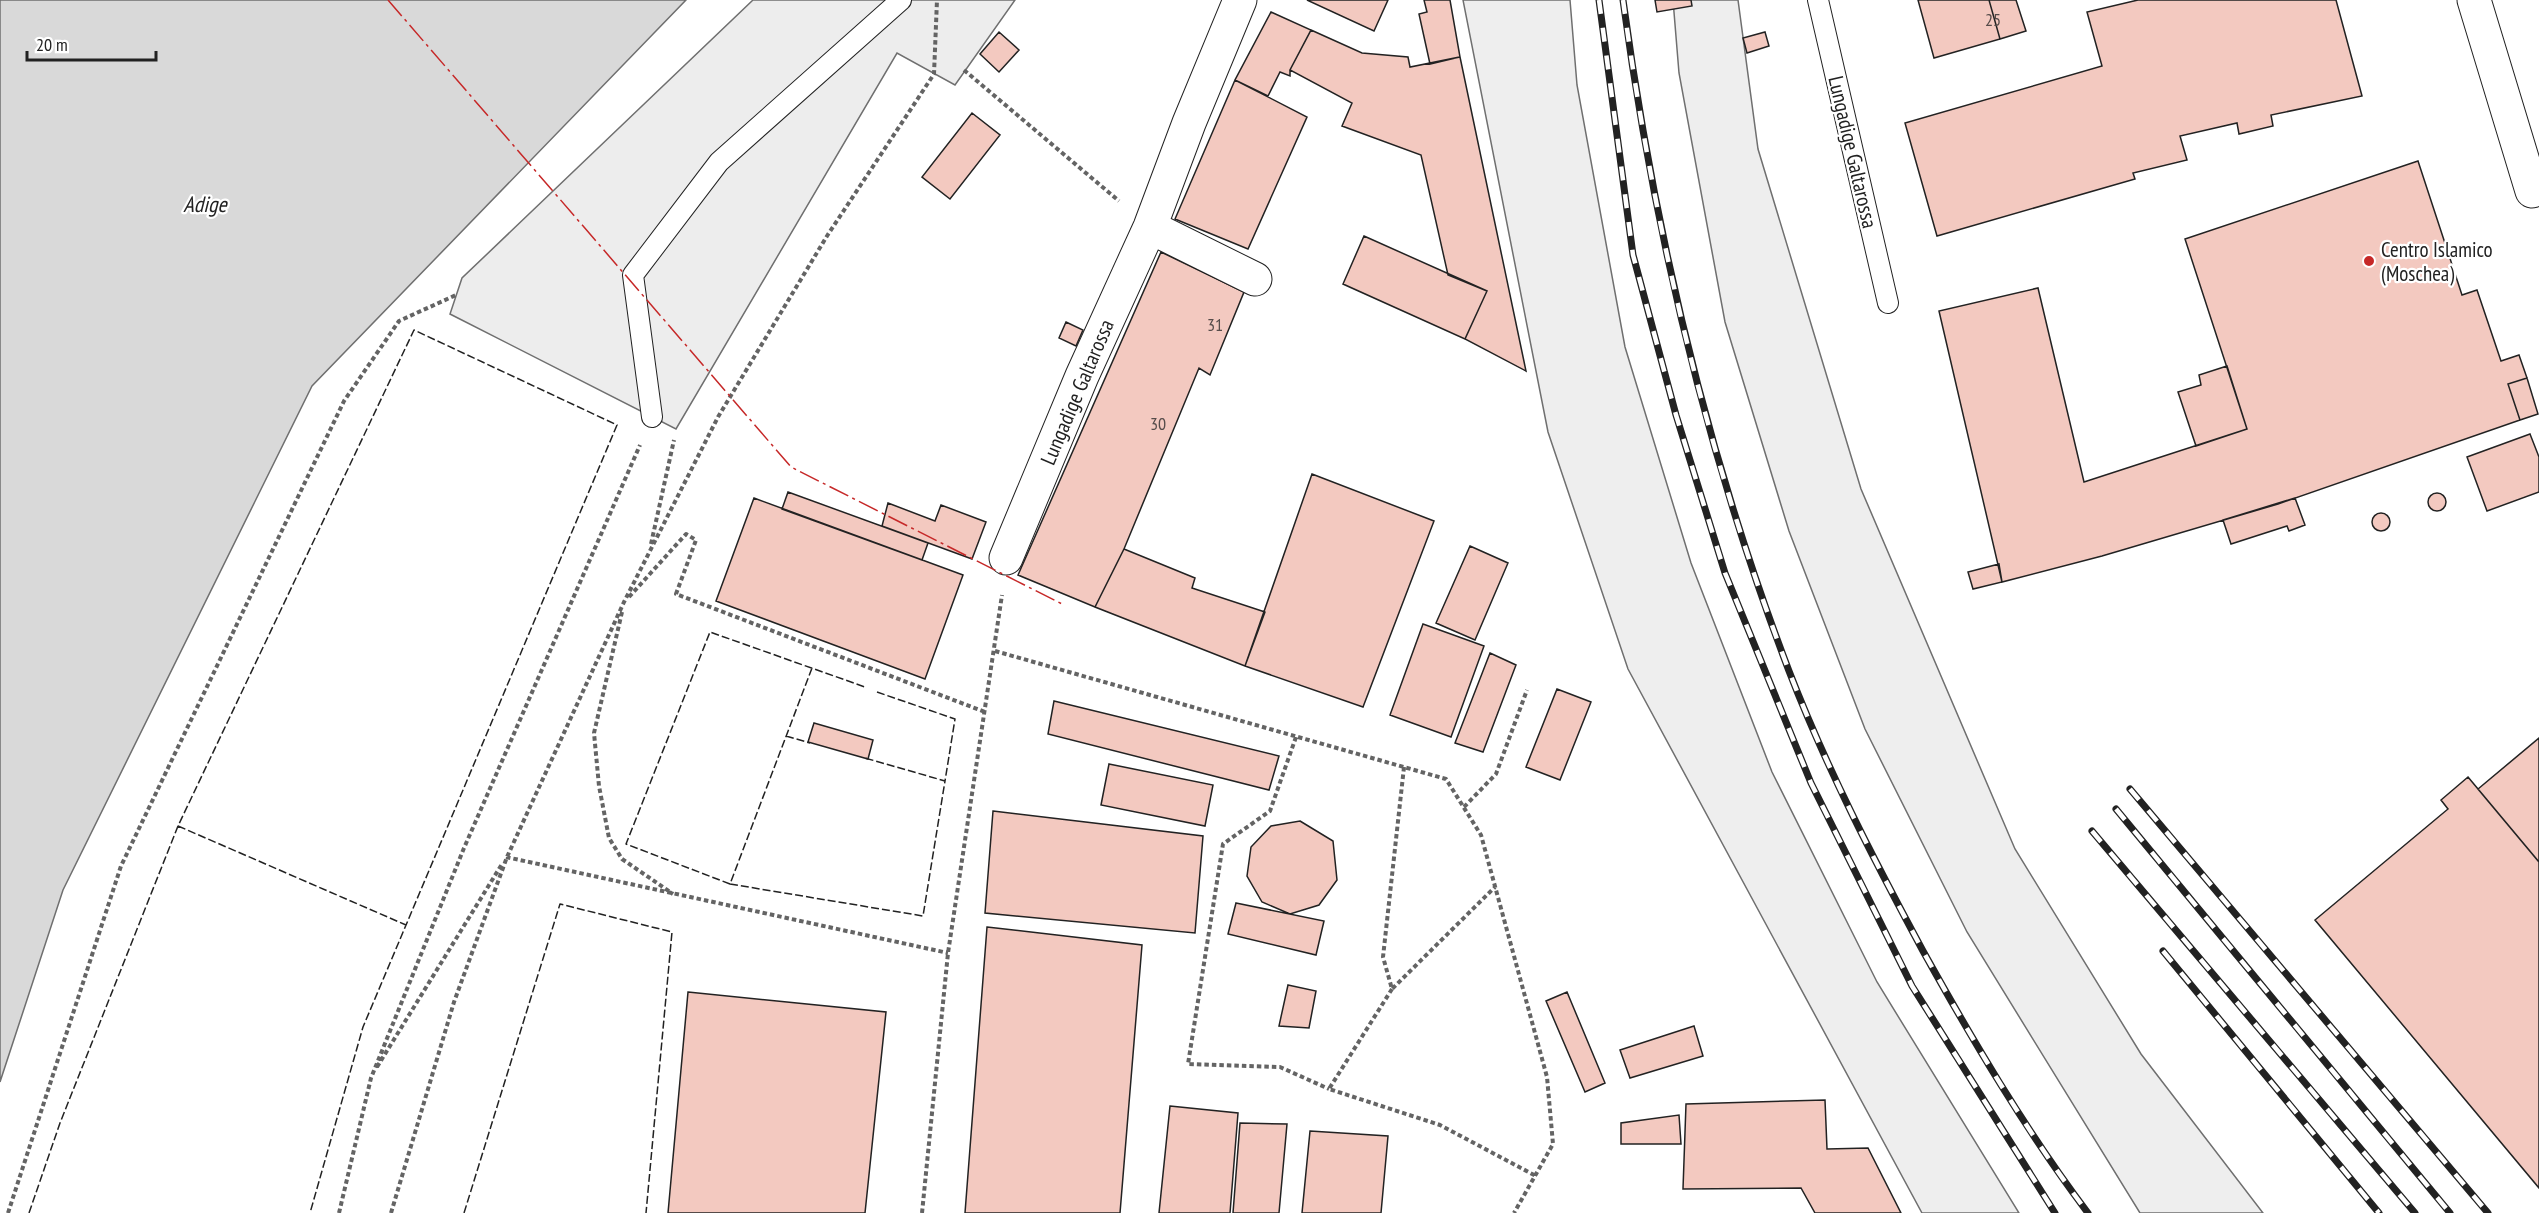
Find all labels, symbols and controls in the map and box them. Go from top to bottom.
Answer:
house number: 25 [1985,8,2001,31]
scale bar [27,24,156,62]
text: 20 m [36,33,68,56]
street label: Lungadige Galtarossa [1822,73,1884,231]
water label: Adige [183,190,229,218]
place label: Centro Islamico (Moschea) [2381,236,2493,287]
marker: Centro Islamico (Moschea) [2362,254,2376,268]
house number: 31 [1207,313,1223,336]
street label: Lungadige Galtarossa [1034,315,1120,469]
house number: 30 [1150,412,1166,435]

